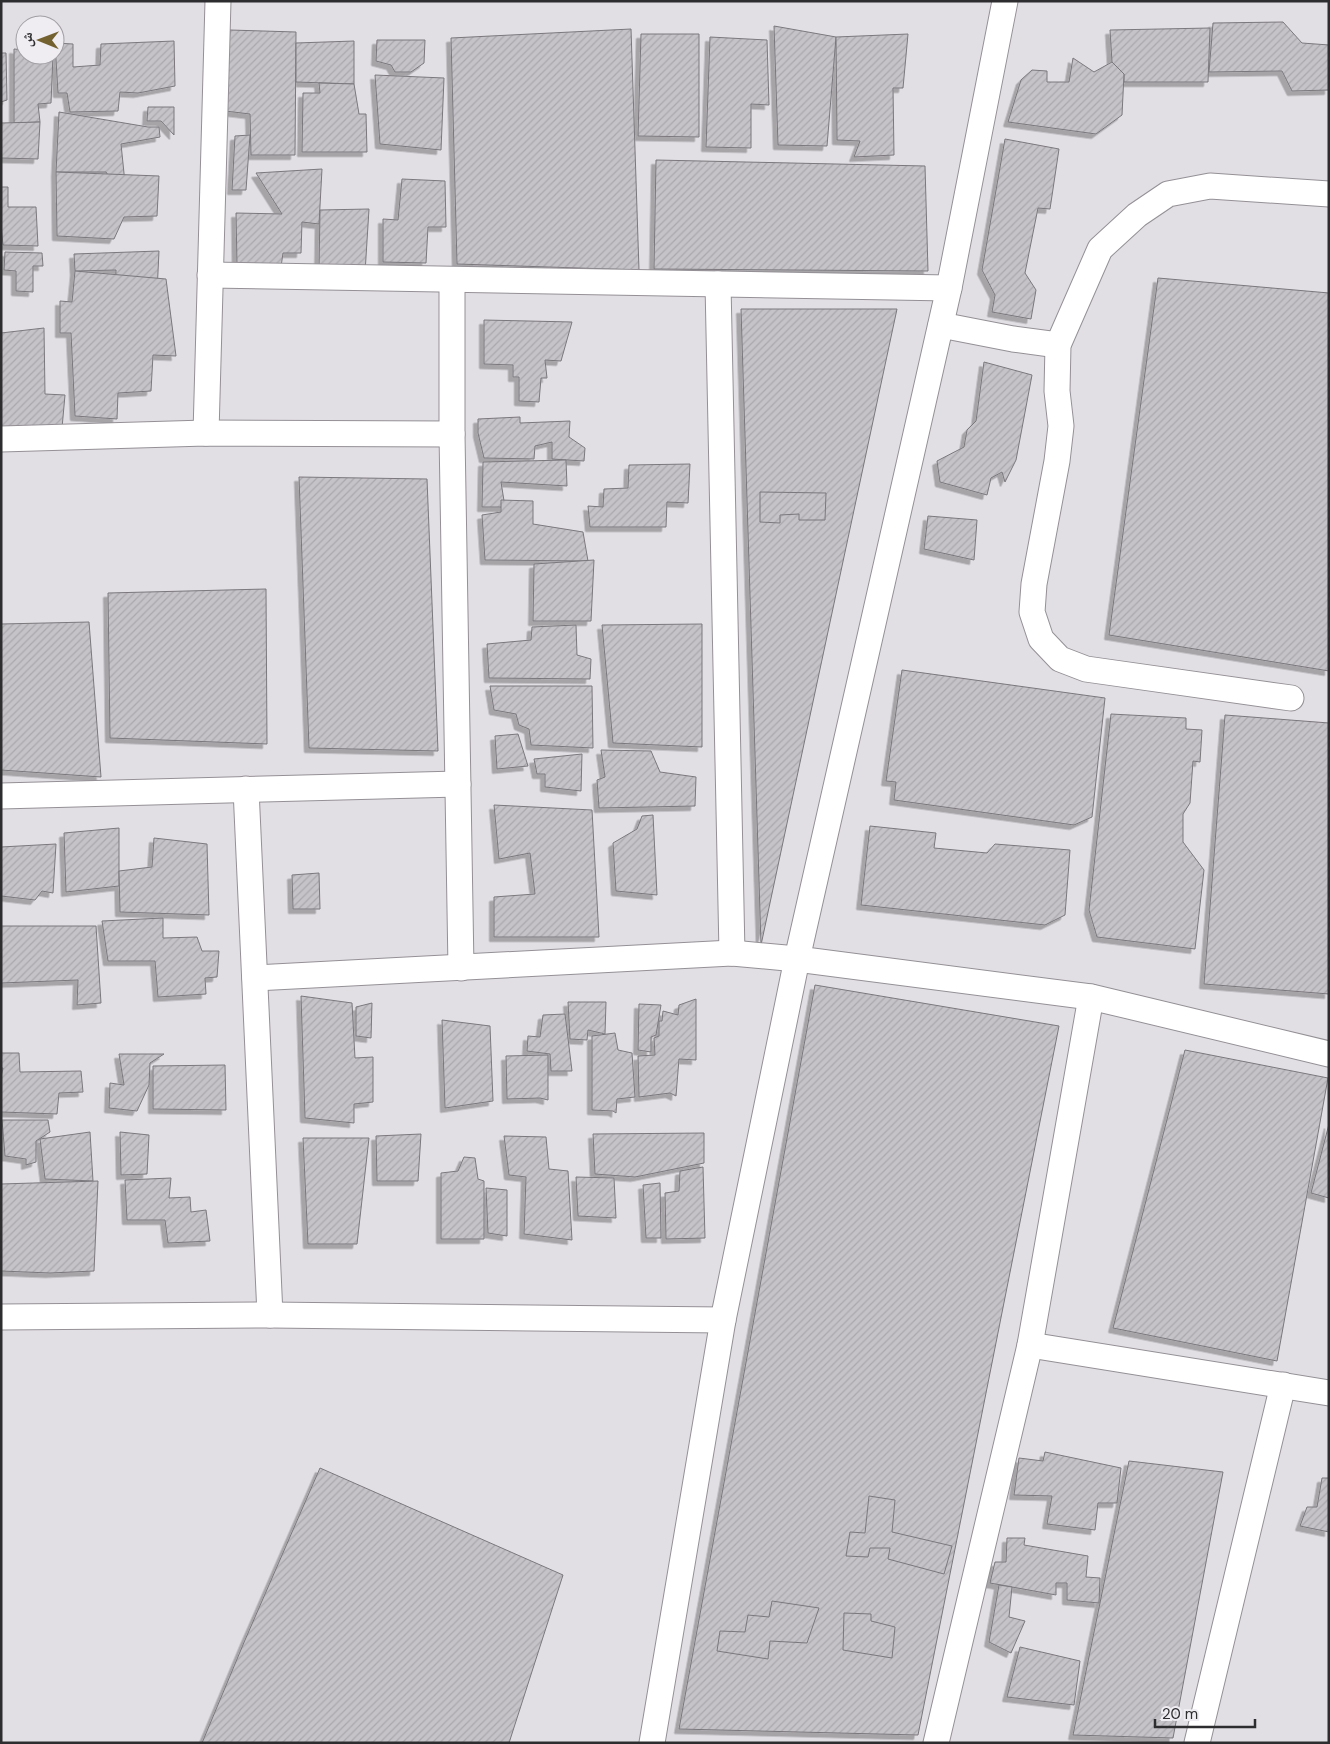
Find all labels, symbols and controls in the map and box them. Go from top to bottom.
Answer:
north arrow [15,15,65,65]
text: ش [18,32,36,47]
scale bar [1155,1696,1255,1728]
text: 20 m [1162,1704,1198,1724]

